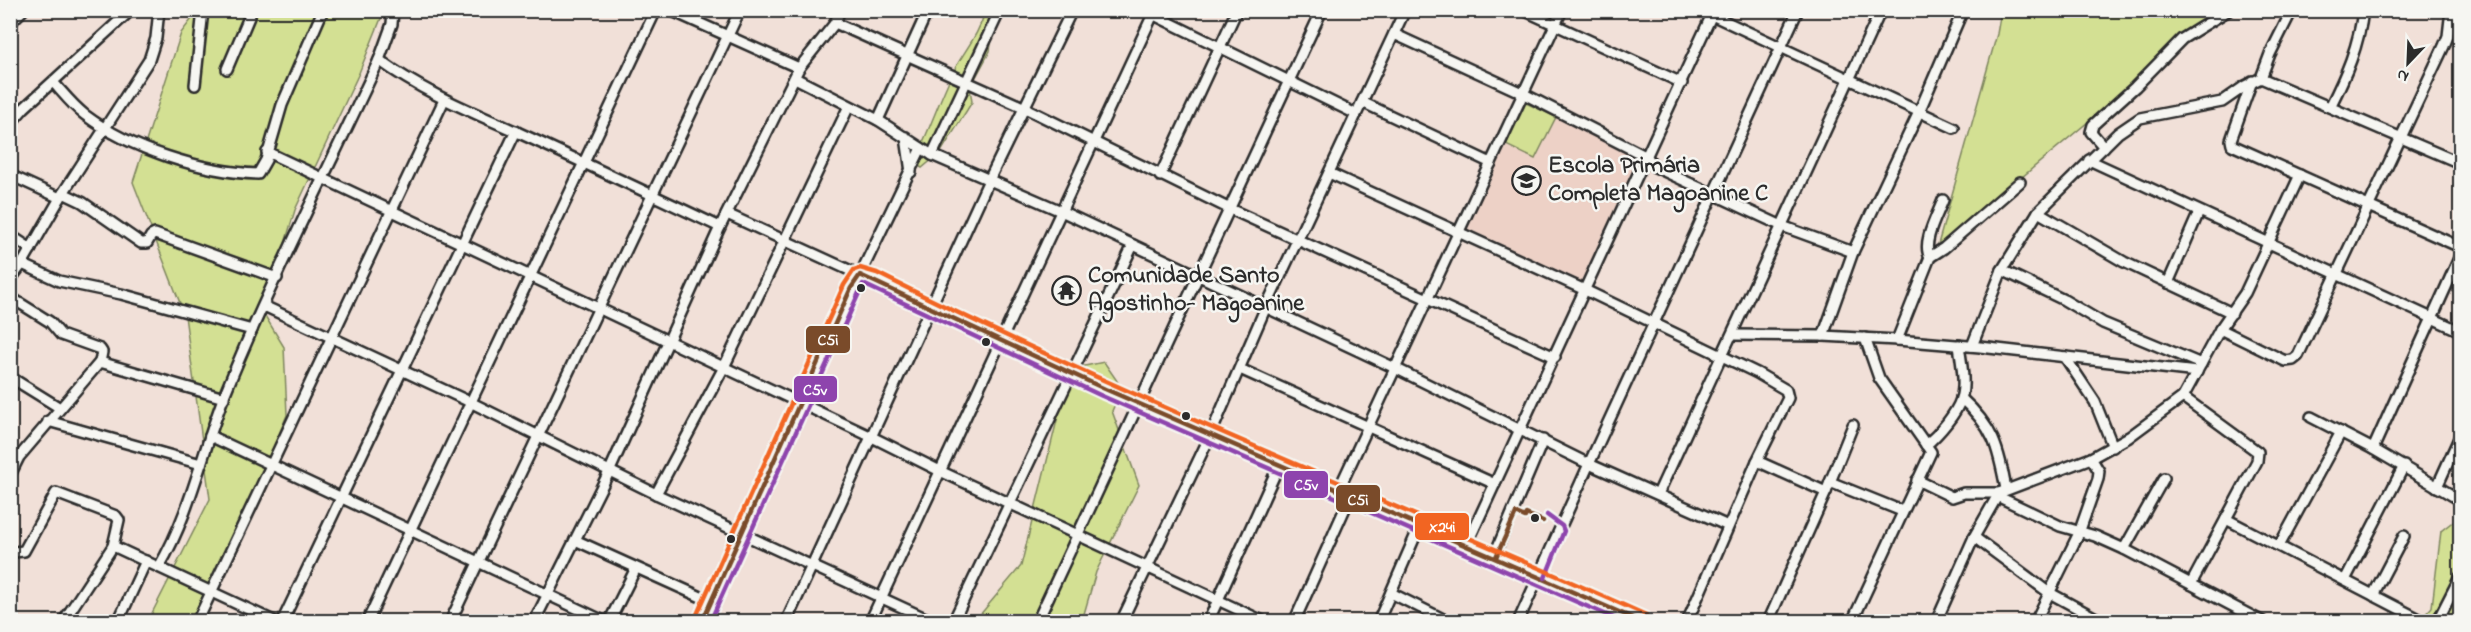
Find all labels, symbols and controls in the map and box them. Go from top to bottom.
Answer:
north arrow [2378,33,2438,93]
text: N [2393,62,2413,88]
place label: Escola Primária Completa Magoanine C [1548,149,1768,213]
school or university icon: Escola Primária Completa Magoanine C [1511,164,1543,196]
place label: Comunidade Santo Agostinho- Magoanine [1088,259,1305,323]
temple icon: Comunidade Santo Agostinho- Magoanine [1051,274,1083,306]
unlabelled marker [855,282,867,294]
line badge: C5i [805,325,851,354]
text: C5i [818,329,839,353]
unlabelled marker [980,336,992,348]
line badge: C5v [793,375,838,403]
text: C5v [803,379,828,403]
unlabelled marker [1180,410,1192,422]
line badge: C5v [1283,470,1329,499]
text: C5v [1294,474,1319,498]
line badge: C5i [1335,484,1381,513]
text: C5i [1348,489,1369,513]
line badge: X24i [1414,512,1470,541]
unlabelled marker [1529,512,1541,524]
text: X24i [1429,516,1455,540]
unlabelled marker [725,533,737,545]

